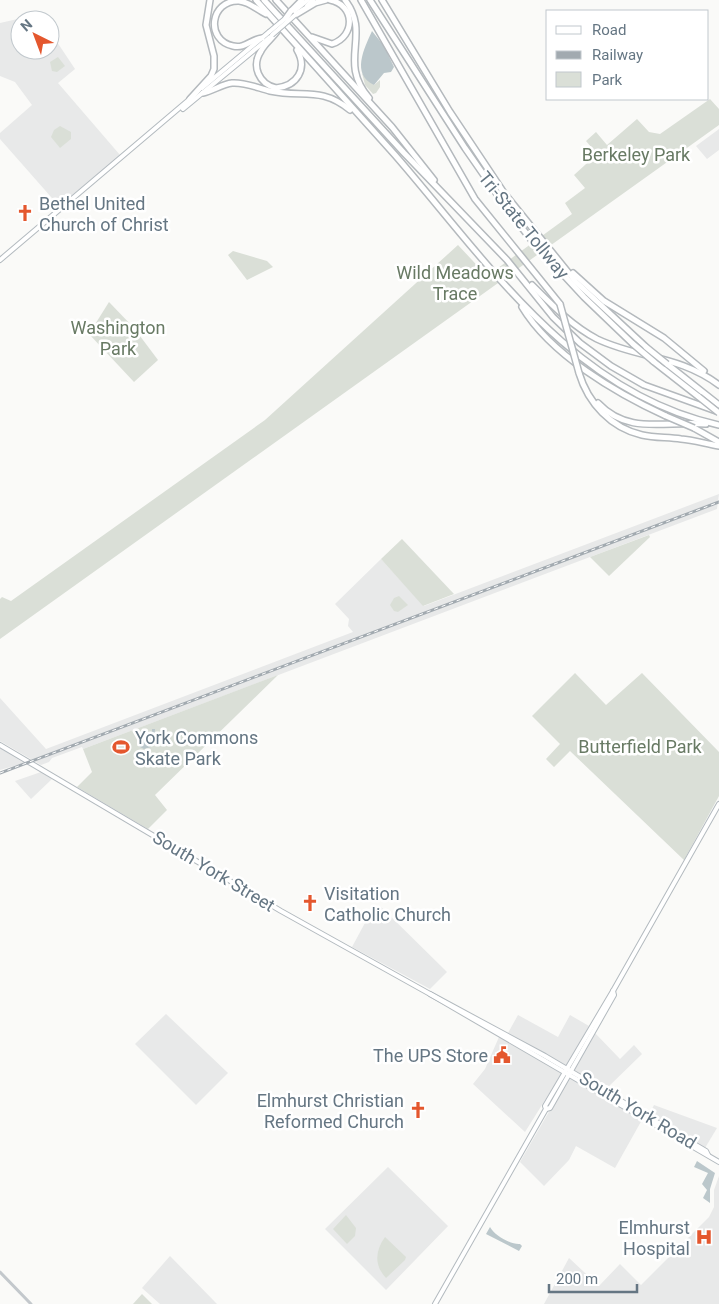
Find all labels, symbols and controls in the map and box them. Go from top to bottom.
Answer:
north arrow [10,10,60,60]
legend [546,10,709,100]
text: N [17,16,35,35]
text: Road [592,21,626,39]
text: Railway [592,46,643,64]
text: Park [592,71,623,89]
park label: Berkeley Park [582,144,691,165]
street label: Tri-State Tollway [474,167,574,283]
place label: Bethel United Church of Christ [39,193,169,235]
church icon: Bethel United Church of Christ [15,203,35,223]
park label: Wild Meadows Trace [396,262,514,304]
park label: Washington Park [70,317,166,359]
place label: York Commons Skate Park [135,727,258,769]
park label: Butterfield Park [578,736,703,757]
sports icon: York Commons Skate Park [111,737,131,757]
street label: South York Street [149,826,279,916]
place label: Visitation Catholic Church [324,883,451,925]
church icon: Visitation Catholic Church [300,893,320,913]
place label: The UPS Store [373,1045,488,1066]
public building icon: The UPS Store [492,1045,512,1065]
street label: South York Road [576,1067,700,1153]
place label: Elmhurst Christian Reformed Church [257,1090,404,1132]
church icon: Elmhurst Christian Reformed Church [408,1100,428,1120]
place label: Elmhurst Hospital [618,1217,690,1259]
hospital icon: Elmhurst Hospital [694,1227,714,1247]
scale bar [549,1262,636,1294]
text: 200 m [556,1270,598,1288]

